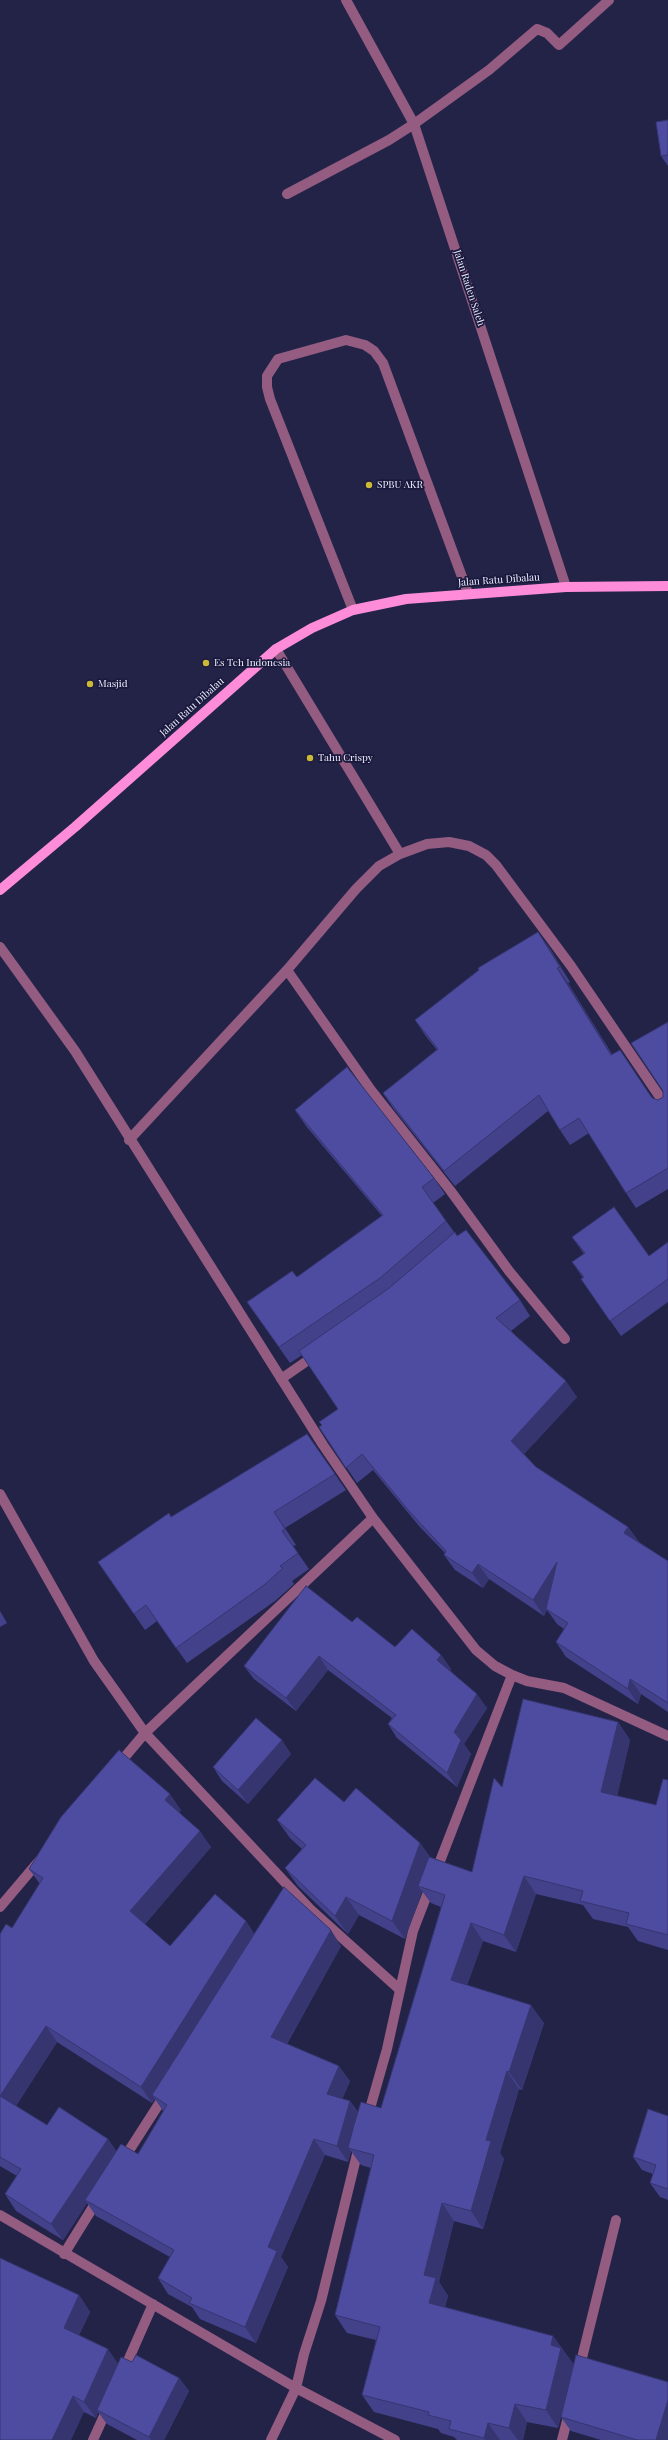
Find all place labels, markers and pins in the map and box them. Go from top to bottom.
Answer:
place label: SPBU AKR [377,479,423,491]
marker: SPBU AKR [364,480,374,490]
place label: Es Teh Indonesia [214,657,290,669]
marker: Es Teh Indonesia [201,658,211,668]
place label: Masjid [98,678,128,690]
marker: Masjid [85,679,95,689]
place label: Tahu Crispy [318,752,373,764]
marker: Tahu Crispy [305,753,315,763]

